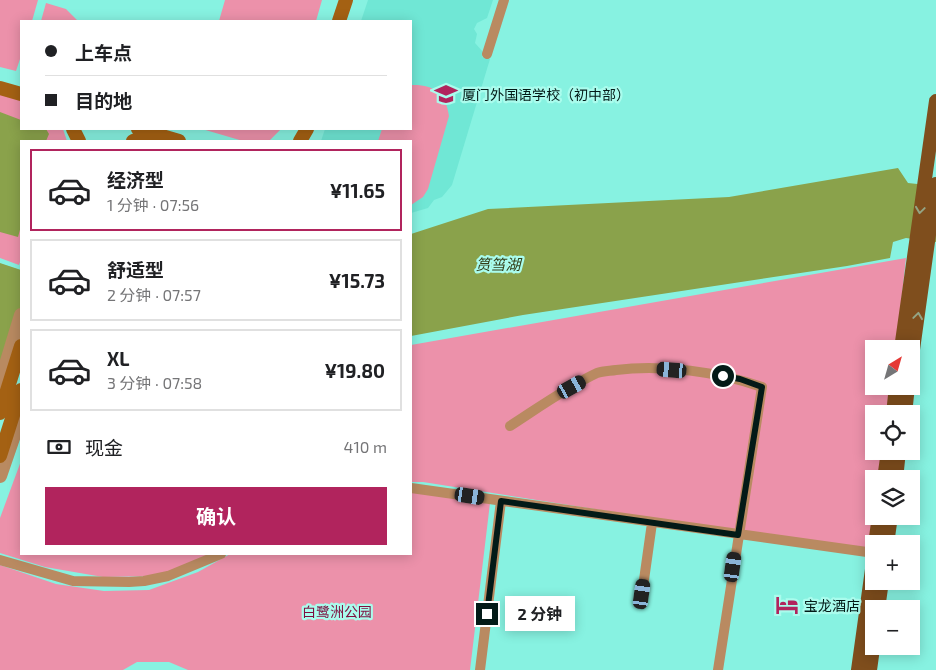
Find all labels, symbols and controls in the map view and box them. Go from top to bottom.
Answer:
text: 上车点 [75,41,132,64]
school or university icon: 厦门外国语学校（初中部） [433,81,459,107]
place label: 厦门外国语学校（初中部） [462,86,630,103]
text: 目的地 [75,89,132,112]
icon: car [47,168,92,213]
text: 经济型 [107,168,164,191]
text: ¥11.65 [330,179,385,202]
text: 1 分钟 · 07:56 [107,195,199,214]
one-way arrow [916,206,926,214]
water label: 筼筜湖 [475,255,522,273]
icon: car [47,258,92,303]
text: 舒适型 [107,258,164,281]
text: ¥15.73 [329,269,385,292]
text: 2 分钟 · 07:57 [107,285,201,304]
one-way arrow [912,312,923,320]
north arrow [865,340,920,395]
map controls [865,340,920,655]
text: XL [107,347,129,370]
icon: car [47,348,92,393]
text: ¥19.80 [325,359,385,382]
car [656,361,687,379]
route start [712,365,734,387]
text: 3 分钟 · 07:58 [107,373,202,392]
car [555,373,588,401]
button: locate [865,405,920,460]
icon: cash [45,433,73,461]
text: 现金 [85,436,123,459]
text: 410 m [344,437,387,456]
button: layers [865,470,920,525]
car [454,486,485,506]
button: 确认 [45,487,387,545]
button: + [865,535,920,590]
car [723,551,742,583]
car [632,578,651,610]
hotel icon: 宝龙酒店 [774,592,800,618]
callout: 2 分钟 [504,596,574,632]
place label: 宝龙酒店 [804,597,860,614]
button: − [865,600,920,655]
park label: 白鹭洲公园 [302,603,372,620]
route end [476,603,498,625]
text: 2 分钟 [518,604,562,623]

